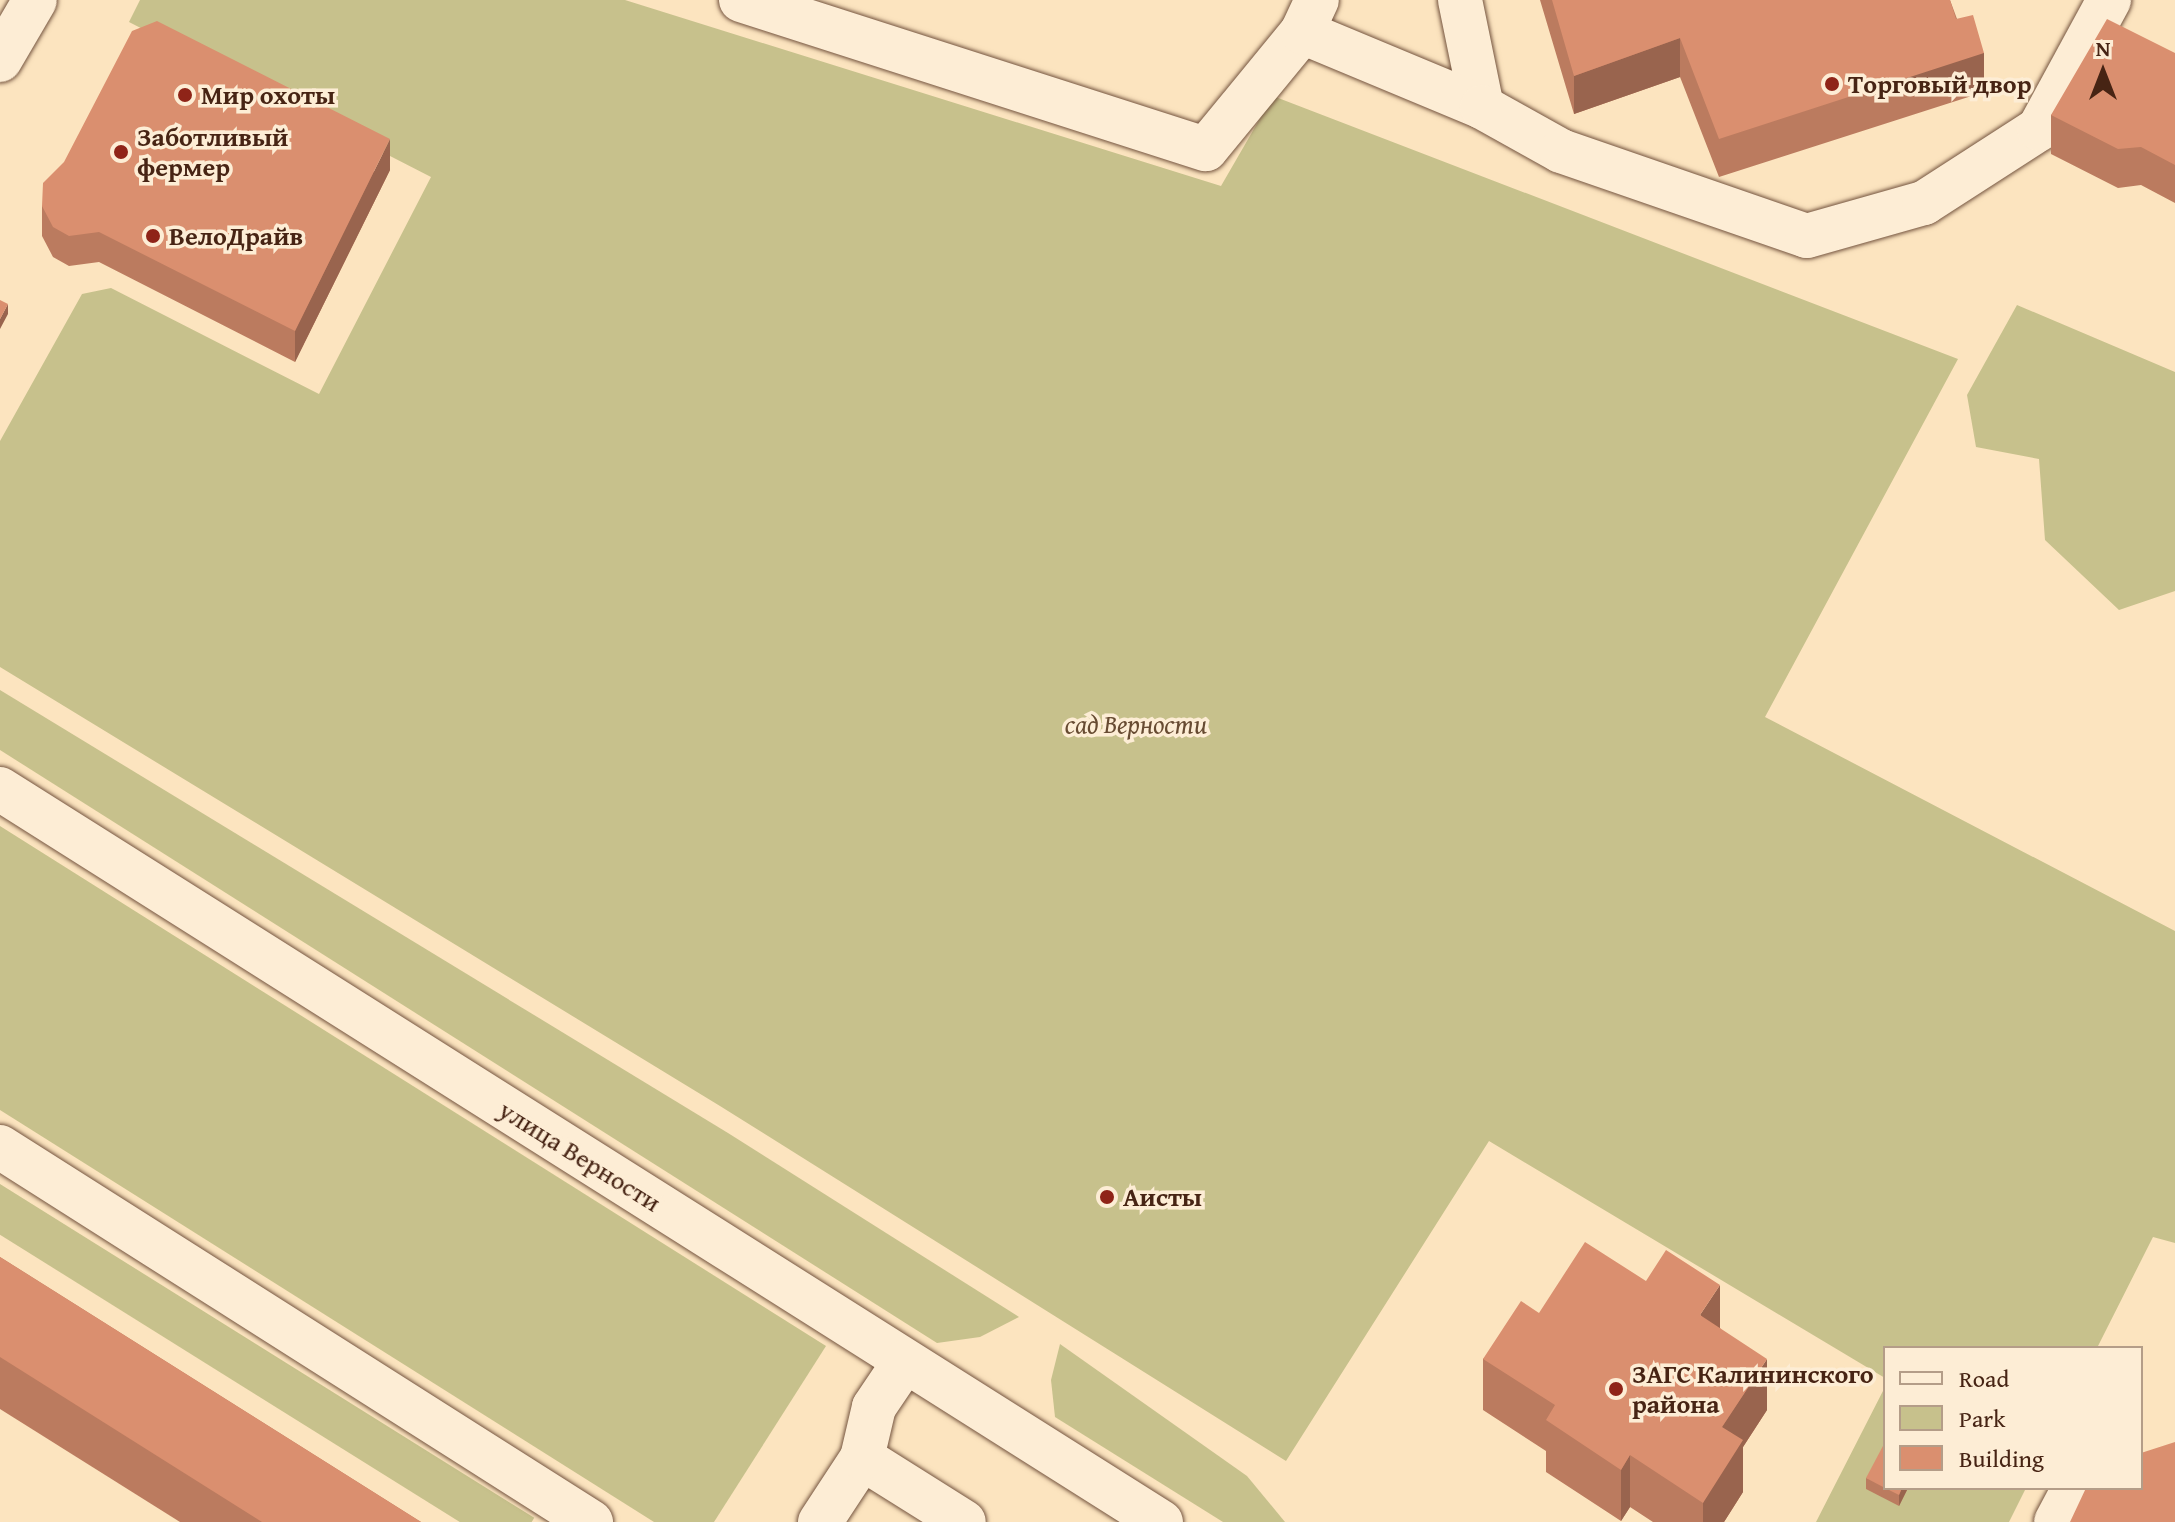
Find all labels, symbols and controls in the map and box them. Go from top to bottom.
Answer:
north arrow [2063,32,2143,112]
text: N [2096,32,2110,64]
place label: Торговый двор [1848,68,2031,100]
marker: Торговый двор [1823,75,1841,93]
place label: Мир охоты [201,79,335,111]
marker: Мир охоты [176,86,194,104]
place label: Заботливый фермер [137,121,288,182]
marker: Заботливый фермер [112,143,130,161]
place label: ВелоДрайв [169,220,303,252]
marker: ВелоДрайв [144,227,162,245]
park label: сад Верности [1065,708,1207,740]
street label: улица Верности [493,1094,667,1218]
place label: Аисты [1123,1181,1202,1213]
marker: Аисты [1098,1188,1116,1206]
legend [1883,1346,2143,1490]
place label: ЗАГС Калининского района [1632,1358,1874,1420]
text: Road [1959,1361,2009,1396]
marker: ЗАГС Калининского района [1607,1380,1625,1398]
text: Park [1959,1401,2005,1436]
text: Building [1959,1441,2044,1476]

